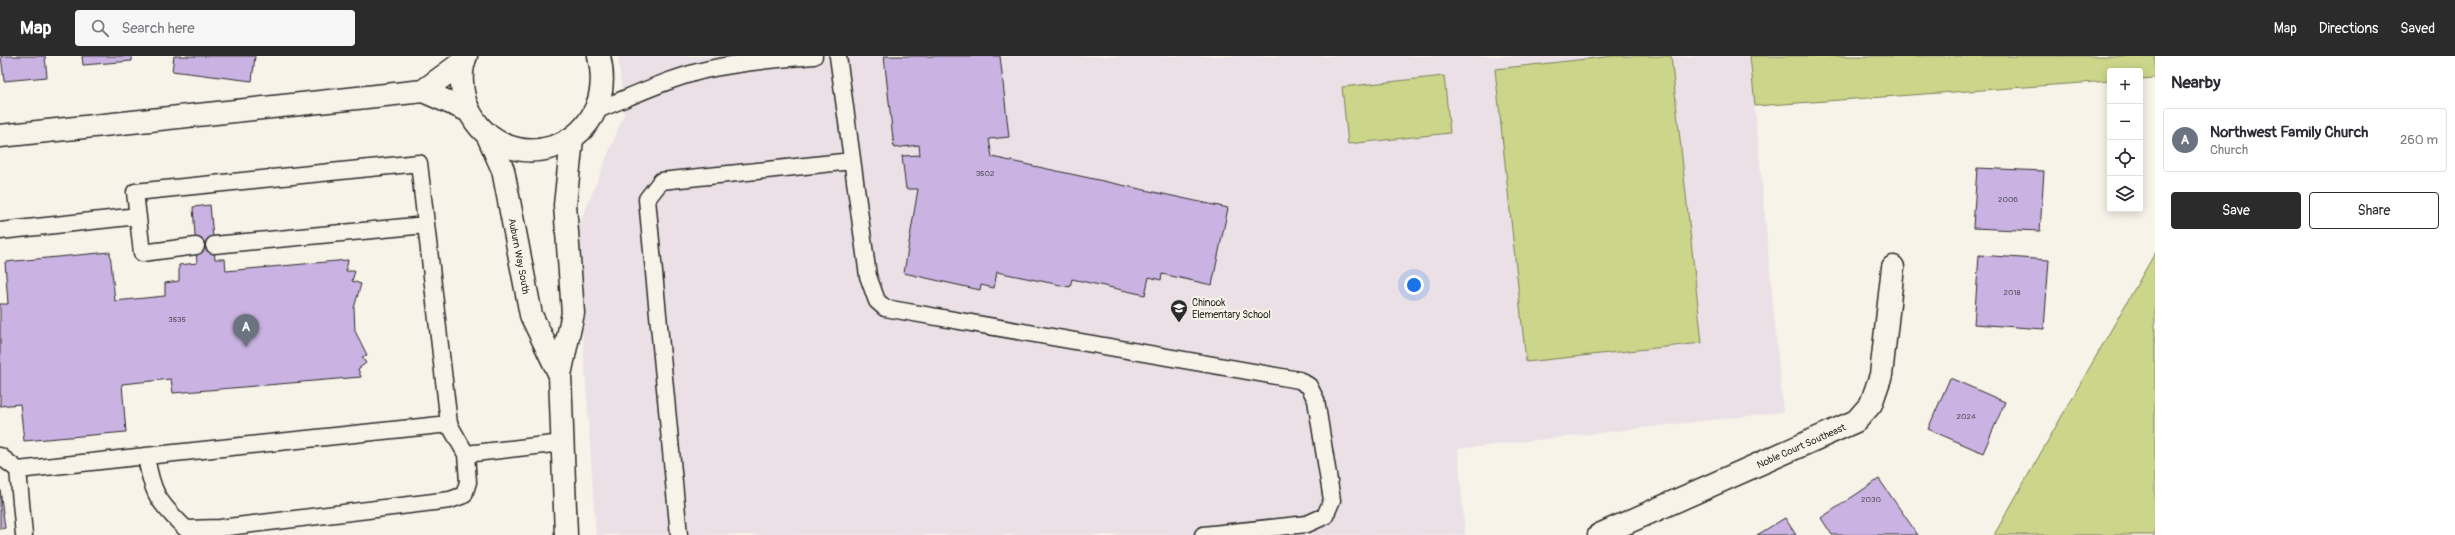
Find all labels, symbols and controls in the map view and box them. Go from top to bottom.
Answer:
search box [75,10,355,46]
text: Map [20,16,51,40]
icon: search [89,17,111,39]
text: Search here [121,19,195,38]
text: Map [2274,20,2297,37]
text: Directions [2319,20,2378,37]
text: Saved [2400,20,2435,37]
map controls [2107,68,2143,212]
button: + [2107,68,2143,104]
text: Nearby [2171,72,2220,93]
button: − [2107,104,2143,140]
text: Northwest Family Church [2210,123,2368,142]
text: A [2181,132,2189,148]
text: 260 m [2400,132,2438,148]
button: locate [2107,140,2143,176]
text: Church [2210,142,2248,158]
house number: 3502 [976,169,995,178]
button: layers [2107,176,2143,212]
button: Save [2171,192,2301,229]
button: Share [2309,192,2439,229]
house number: 2006 [1998,195,2018,204]
street label: Auburn Way South [505,217,532,296]
your location [1404,275,1424,295]
house number: 2018 [2003,288,2021,297]
place label: Chinook Elementary School [1192,297,1271,321]
school or university icon: Chinook Elementary School [1169,298,1189,323]
pin: A [233,314,259,347]
house number: 3535 [168,315,186,324]
house number: 2024 [1956,412,1976,421]
street label: Noble Court Southeast [1755,421,1849,471]
house number: 2030 [1861,495,1881,504]

